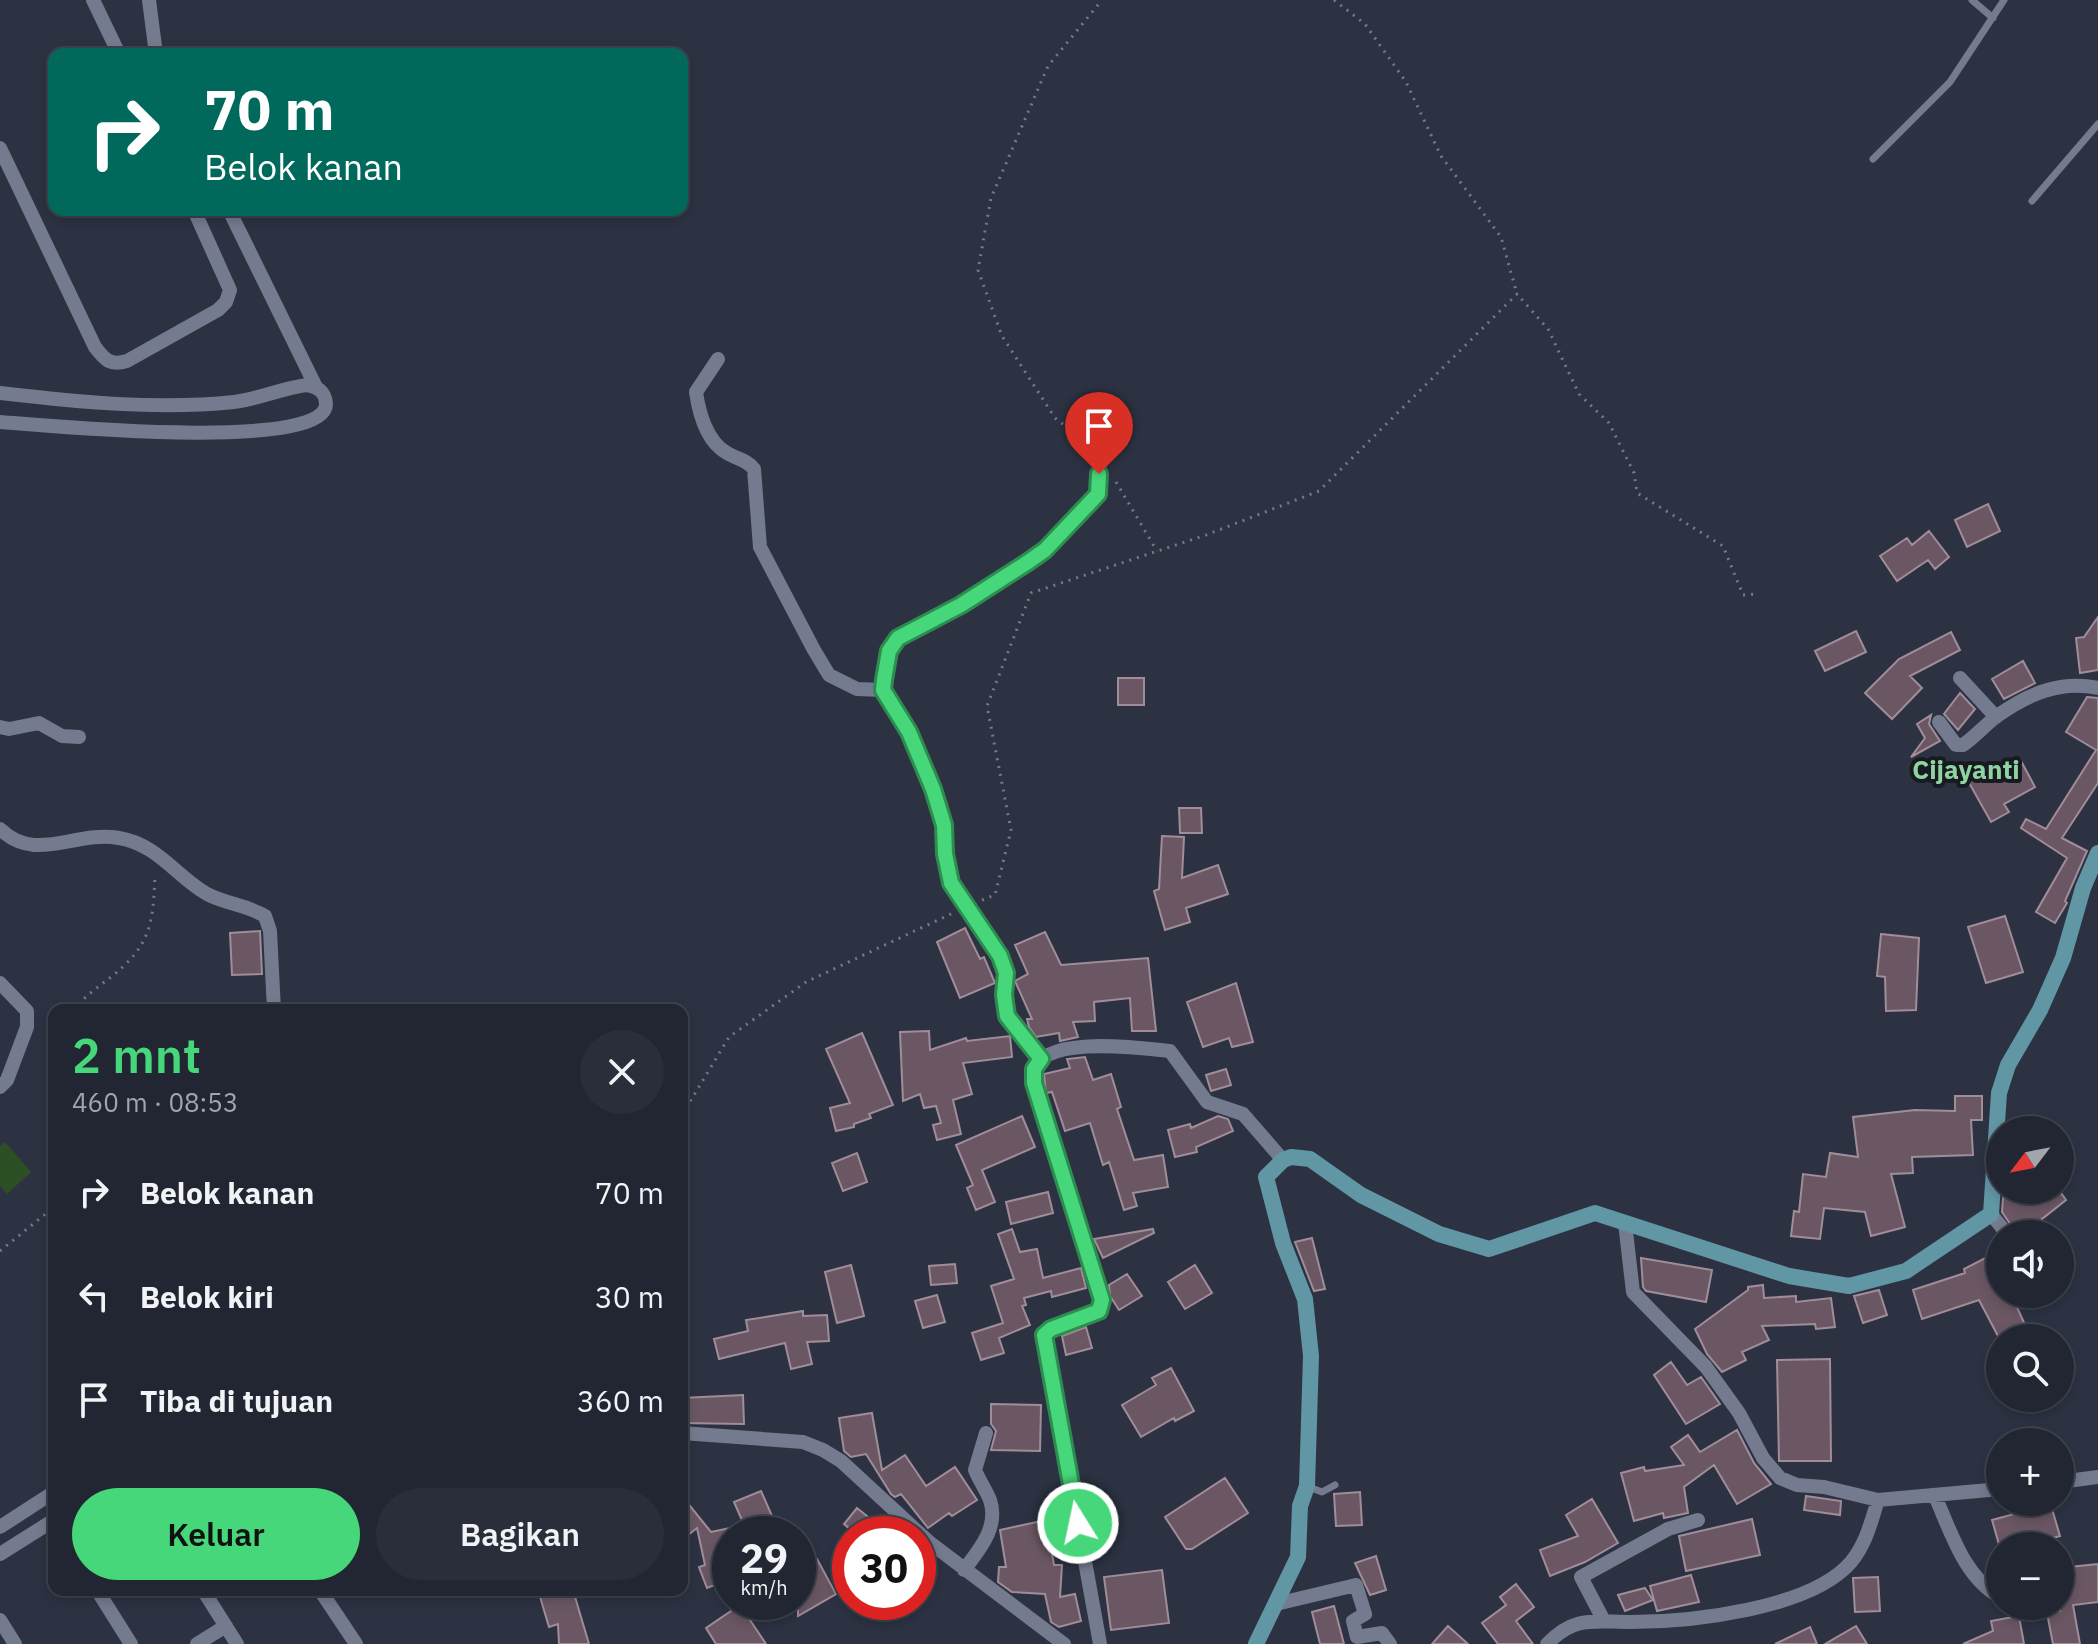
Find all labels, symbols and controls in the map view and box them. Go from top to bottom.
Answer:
text: 70 m [204,73,334,145]
icon: right [72,80,176,184]
text: Belok kanan [204,143,403,190]
pin [1065,392,1133,474]
icon: arrive [1077,404,1121,448]
district label: Cijayanti [1912,752,2020,786]
text: 2 mnt [72,1024,201,1086]
button: close [580,1030,664,1114]
text: 460 m · 08:53 [72,1085,238,1119]
north arrow [1986,1116,2074,1204]
map controls [1986,1116,2074,1620]
icon: right [72,1170,116,1214]
text: Belok kanan [140,1173,314,1212]
text: 70 m [595,1173,664,1212]
button: sound [1986,1220,2074,1308]
icon: left [72,1274,116,1318]
text: Belok kiri [140,1277,274,1316]
text: 30 m [595,1277,664,1316]
button: search [1986,1324,2074,1412]
icon: arrive [72,1378,116,1422]
text: Tiba di tujuan [140,1381,333,1420]
text: 360 m [577,1381,664,1420]
button: + [1986,1428,2074,1516]
position arrow [1036,1481,1120,1565]
button: Keluar [72,1488,360,1580]
button: Bagikan [376,1488,664,1580]
speed limit sign: 30 [832,1516,936,1620]
text: 29 [740,1532,788,1584]
button: − [1986,1532,2074,1620]
text: km/h [740,1574,788,1601]

